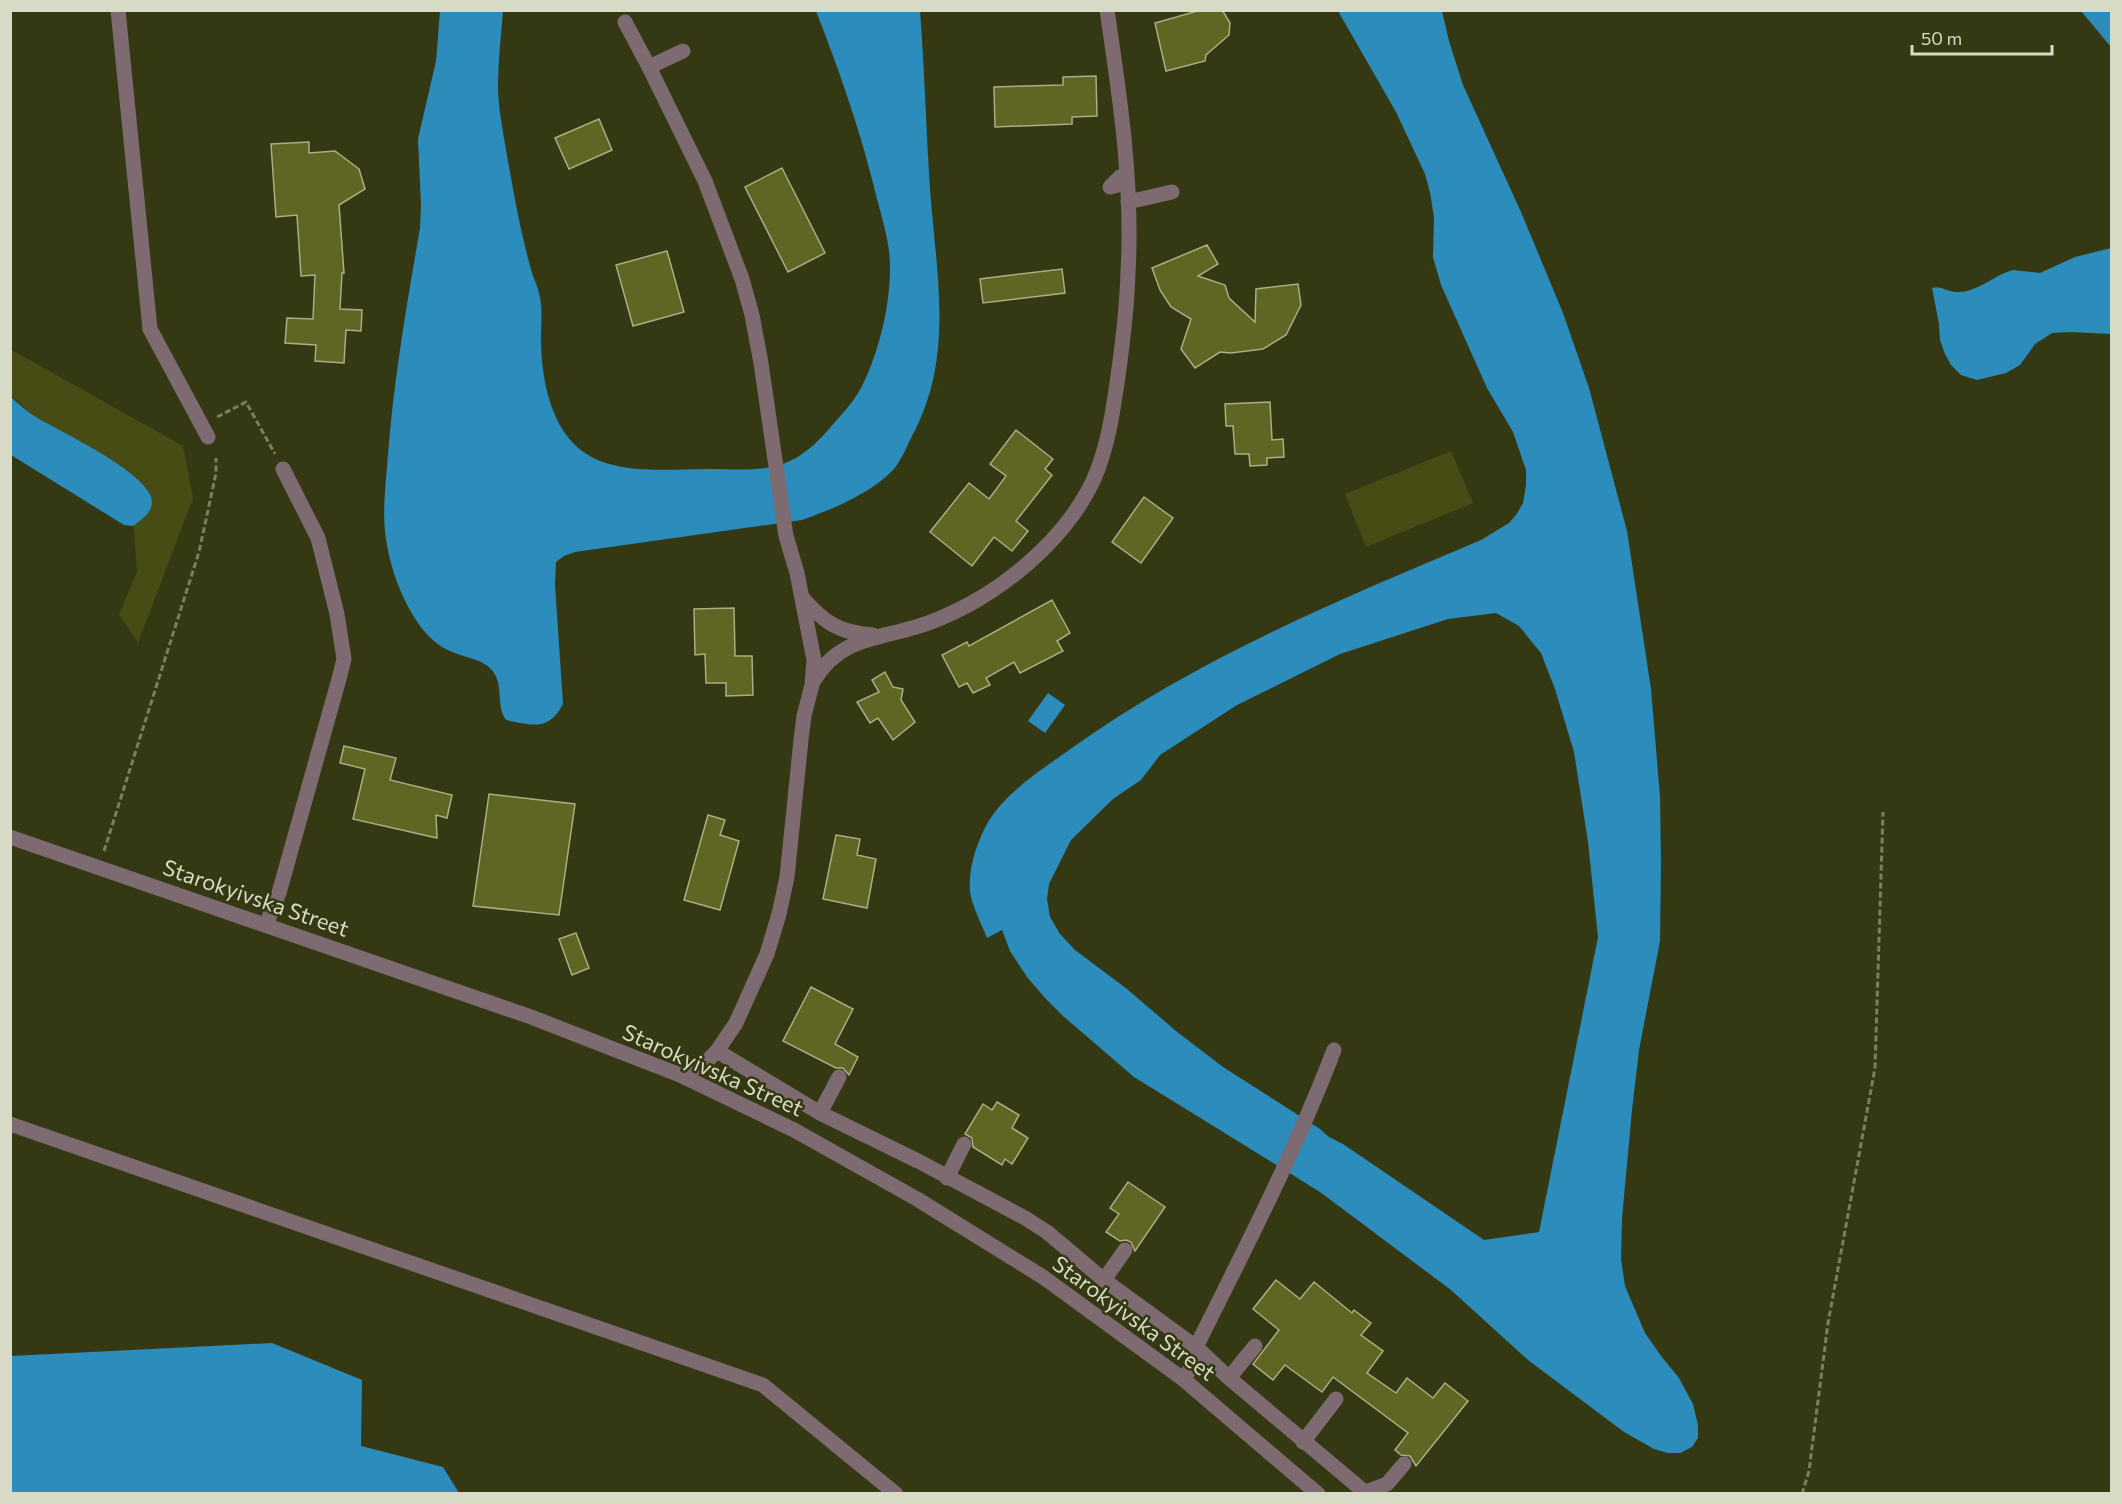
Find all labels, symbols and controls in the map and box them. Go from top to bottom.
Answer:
scale bar [1912,18,2052,56]
text: 50 m [1921,27,1962,49]
street label: Starokyivska Street [160,853,353,942]
street label: Starokyivska Street [619,1018,808,1121]
street label: Starokyivska Street [1048,1249,1221,1386]

